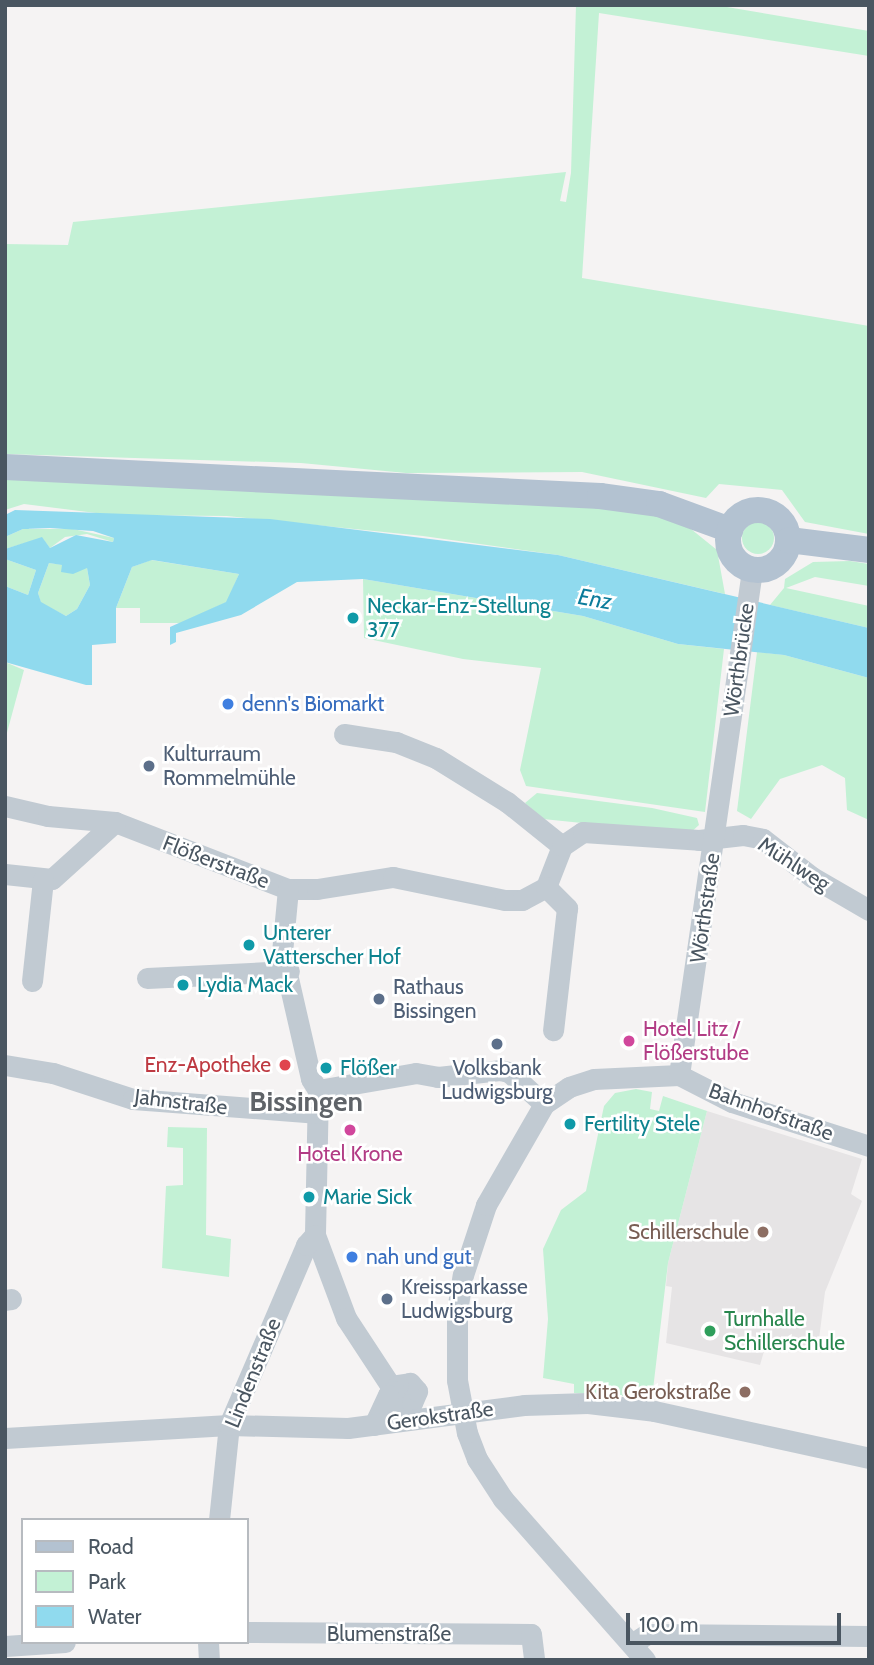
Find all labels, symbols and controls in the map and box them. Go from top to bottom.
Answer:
water label: Enz [576,582,614,616]
place label: Neckar-Enz-Stellung 377 [367,593,550,643]
street label: Wörthbrücke [719,602,759,718]
marker: Neckar-Enz-Stellung 377 [345,610,361,626]
place label: denn's Biomarkt [242,691,384,717]
marker: denn's Biomarkt [220,696,236,712]
place label: Kulturraum Rommelmühle [163,741,296,791]
marker: Kulturraum Rommelmühle [141,758,157,774]
street label: Flößerstraße [159,830,273,894]
street label: Mühlweg [753,832,835,896]
street label: Wörthstraße [685,851,725,965]
place label: Unterer Vatterscher Hof [263,920,401,970]
marker: Unterer Vatterscher Hof [241,937,257,953]
place label: Lydia Mack [197,972,293,998]
place label: Rathaus Bissingen [393,974,476,1024]
marker: Lydia Mack [175,977,191,993]
marker: Rathaus Bissingen [371,991,387,1007]
place label: Hotel Litz / Flößerstube [643,1016,749,1066]
marker: Hotel Litz / Flößerstube [621,1033,637,1049]
marker: Volksbank Ludwigsburg [489,1036,505,1052]
place label: Enz-Apotheke [144,1052,271,1078]
place label: Flößer [340,1055,397,1081]
place label: Volksbank Ludwigsburg [441,1055,553,1105]
marker: Enz-Apotheke [277,1057,293,1073]
marker: Flößer [318,1060,334,1076]
street label: Bahnhofstraße [705,1078,837,1146]
street label: Jahnstraße [133,1084,229,1120]
district label: Bissingen [249,1084,363,1118]
place label: Fertility Stele [584,1111,700,1137]
marker: Fertility Stele [562,1116,578,1132]
marker: Hotel Krone [342,1122,358,1138]
place label: Hotel Krone [297,1141,403,1167]
place label: Marie Sick [323,1184,412,1210]
marker: Marie Sick [301,1189,317,1205]
place label: Schillerschule [628,1219,749,1245]
marker: Schillerschule [755,1224,771,1240]
place label: nah und gut [366,1244,472,1270]
marker: nah und gut [344,1249,360,1265]
place label: Kreissparkasse Ludwigsburg [401,1274,528,1324]
marker: Kreissparkasse Ludwigsburg [379,1291,395,1307]
place label: Turnhalle Schillerschule [724,1306,845,1356]
street label: Lindenstraße [220,1315,286,1431]
marker: Turnhalle Schillerschule [702,1323,718,1339]
place label: Kita Gerokstraße [585,1379,731,1405]
marker: Kita Gerokstraße [737,1384,753,1400]
street label: Gerokstraße [385,1396,495,1436]
legend [21,1518,248,1644]
text: Road [88,1534,134,1559]
text: Park [88,1569,126,1594]
scale bar [629,1598,844,1642]
text: Water [88,1604,141,1629]
text: 100 m [639,1612,698,1637]
street label: Blumenstraße [327,1621,451,1647]

